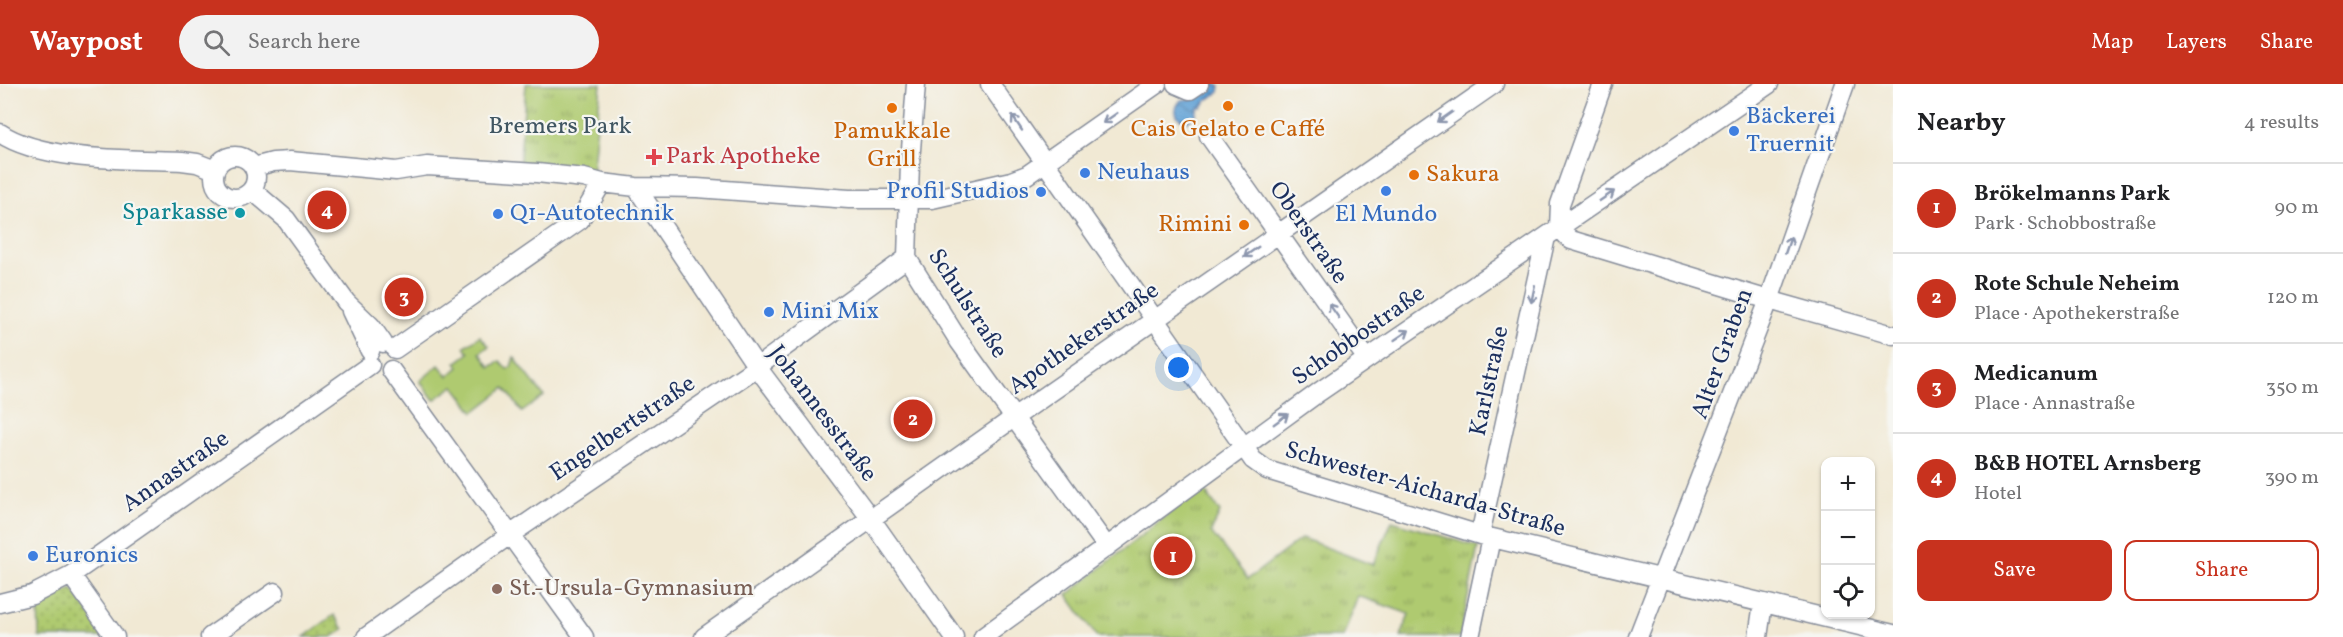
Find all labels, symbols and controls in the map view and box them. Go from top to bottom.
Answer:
search box [179,15,599,69]
text: Waypost [30,23,143,62]
icon: search [200,26,233,59]
text: Search here [248,27,360,58]
text: Map [2091,28,2133,57]
text: Layers [2166,28,2227,57]
text: Share [2260,28,2313,57]
marker: Cais Gelato e Caffé [1221,99,1235,113]
place label: Bäckerei Truernit [1746,100,1836,162]
marker: Pamukkale Grill [885,101,899,115]
text: Nearby [1917,105,2006,141]
text: 4 results [2244,109,2319,137]
park label: Bremers Park [488,110,632,144]
one-way arrow [1438,111,1454,123]
one-way arrow [1102,112,1118,124]
place label: Cais Gelato e Caffé [1131,113,1325,147]
place label: Pamukkale Grill [833,115,951,177]
one-way arrow [1011,115,1023,132]
marker: Bäckerei Truernit [1727,124,1741,138]
place label: Park Apotheke [666,140,821,174]
marker: Park Apotheke [647,150,661,164]
place label: Neuhaus [1097,156,1190,190]
place label: Sakura [1426,158,1500,192]
marker: Neuhaus [1078,166,1092,180]
marker: Sakura [1407,168,1421,182]
place label: Profil Studios [886,175,1029,209]
street label: Oberstraße [1260,175,1356,291]
text: Brökelmanns Park [1974,179,2170,210]
marker: El Mundo [1379,184,1393,198]
marker: Profil Studios [1034,185,1048,199]
pin: 4 [308,188,346,232]
one-way arrow [1598,189,1615,201]
text: 1 [1932,194,1941,222]
text: 90 m [2275,194,2319,222]
place label: Sparkasse [122,196,228,230]
place label: Q1-Autotechnik [510,197,674,231]
place label: El Mundo [1335,198,1437,232]
marker: Sparkasse [233,206,247,220]
marker: Q1-Autotechnik [491,207,505,221]
place label: Rimini [1158,208,1232,242]
text: Park · Schobbostraße [1974,210,2156,238]
marker: Rimini [1237,218,1251,232]
one-way arrow [1784,236,1795,255]
street label: Schulstraße [919,242,1015,366]
one-way arrow [1243,246,1259,258]
text: Rote Schule Neheim [1974,269,2180,300]
pin: 3 [384,274,424,320]
street label: Apothekerstraße [1002,274,1166,404]
street label: Schobbostraße [1286,277,1432,395]
street label: Alter Graben [1684,284,1762,424]
text: 2 [1931,284,1942,312]
text: 120 m [2267,284,2319,312]
one-way arrow [1527,285,1539,304]
place label: Mini Mix [781,295,879,329]
text: Place · Apothekerstraße [1974,300,2180,328]
one-way arrow [1328,303,1340,319]
marker: Mini Mix [762,305,776,319]
street label: Karlstraße [1462,323,1518,439]
one-way arrow [1393,329,1409,341]
street label: Johannesstraße [759,339,885,489]
your location [1164,353,1193,382]
text: Medicanum [1974,359,2098,390]
street label: Engelbertstraße [543,368,703,490]
text: 3 [1931,374,1942,402]
text: 350 m [2266,374,2319,402]
text: Place · Annastraße [1974,390,2135,418]
pin: 2 [894,396,932,442]
one-way arrow [1273,413,1289,425]
street label: Annastraße [115,423,237,521]
street label: Schwester-Aicharda-Straße [1281,434,1569,546]
text: B&B HOTEL Arnsberg [1974,449,2201,480]
map controls [1821,457,1875,619]
button: + [1821,457,1875,511]
text: 4 [1930,464,1943,492]
text: 390 m [2265,464,2319,492]
text: Hotel [1974,480,2022,508]
button: − [1821,511,1875,565]
pin: 1 [1154,534,1192,578]
place label: Euronics [45,539,138,573]
button: Save [1917,540,2112,601]
button: Share [2124,540,2319,601]
marker: Euronics [26,549,40,563]
button: locate [1821,565,1875,619]
place label: St.-Ursula-Gymnasium [509,572,754,606]
marker: St.-Ursula-Gymnasium [490,582,504,596]

